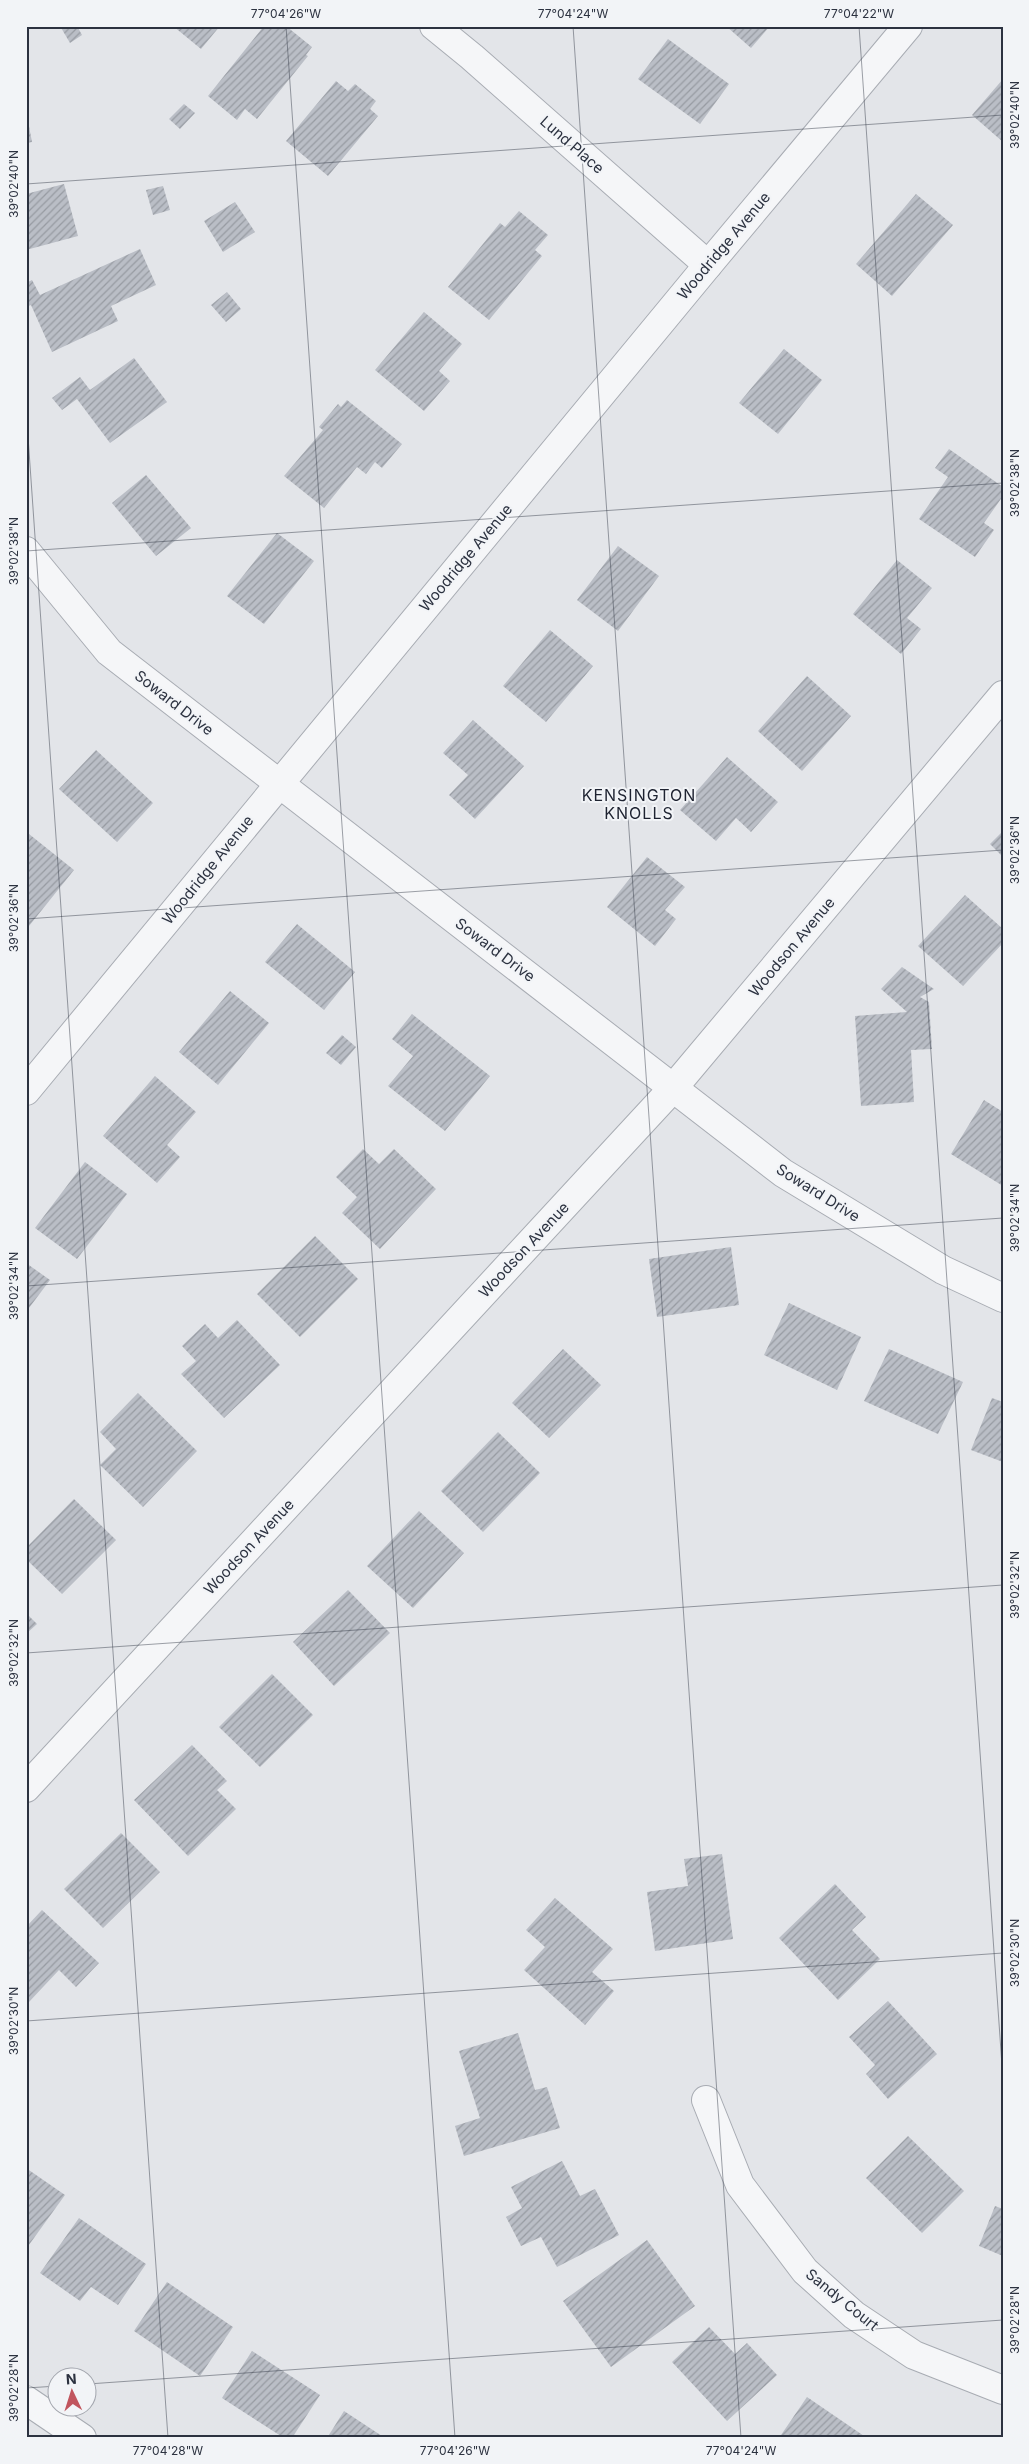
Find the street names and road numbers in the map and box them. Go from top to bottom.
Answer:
street label: Lund Place [536,112,608,178]
street label: Woodridge Avenue [673,188,774,303]
street label: Woodridge Avenue [415,500,516,615]
street label: Soward Drive [131,666,218,739]
street label: Woodridge Avenue [158,811,257,928]
street label: Woodson Avenue [745,893,839,1000]
street label: Soward Drive [452,913,539,986]
street label: Soward Drive [773,1159,864,1226]
street label: Woodson Avenue [474,1198,573,1301]
street label: Woodson Avenue [199,1495,298,1598]
street label: Sandy Court [802,2264,883,2335]

